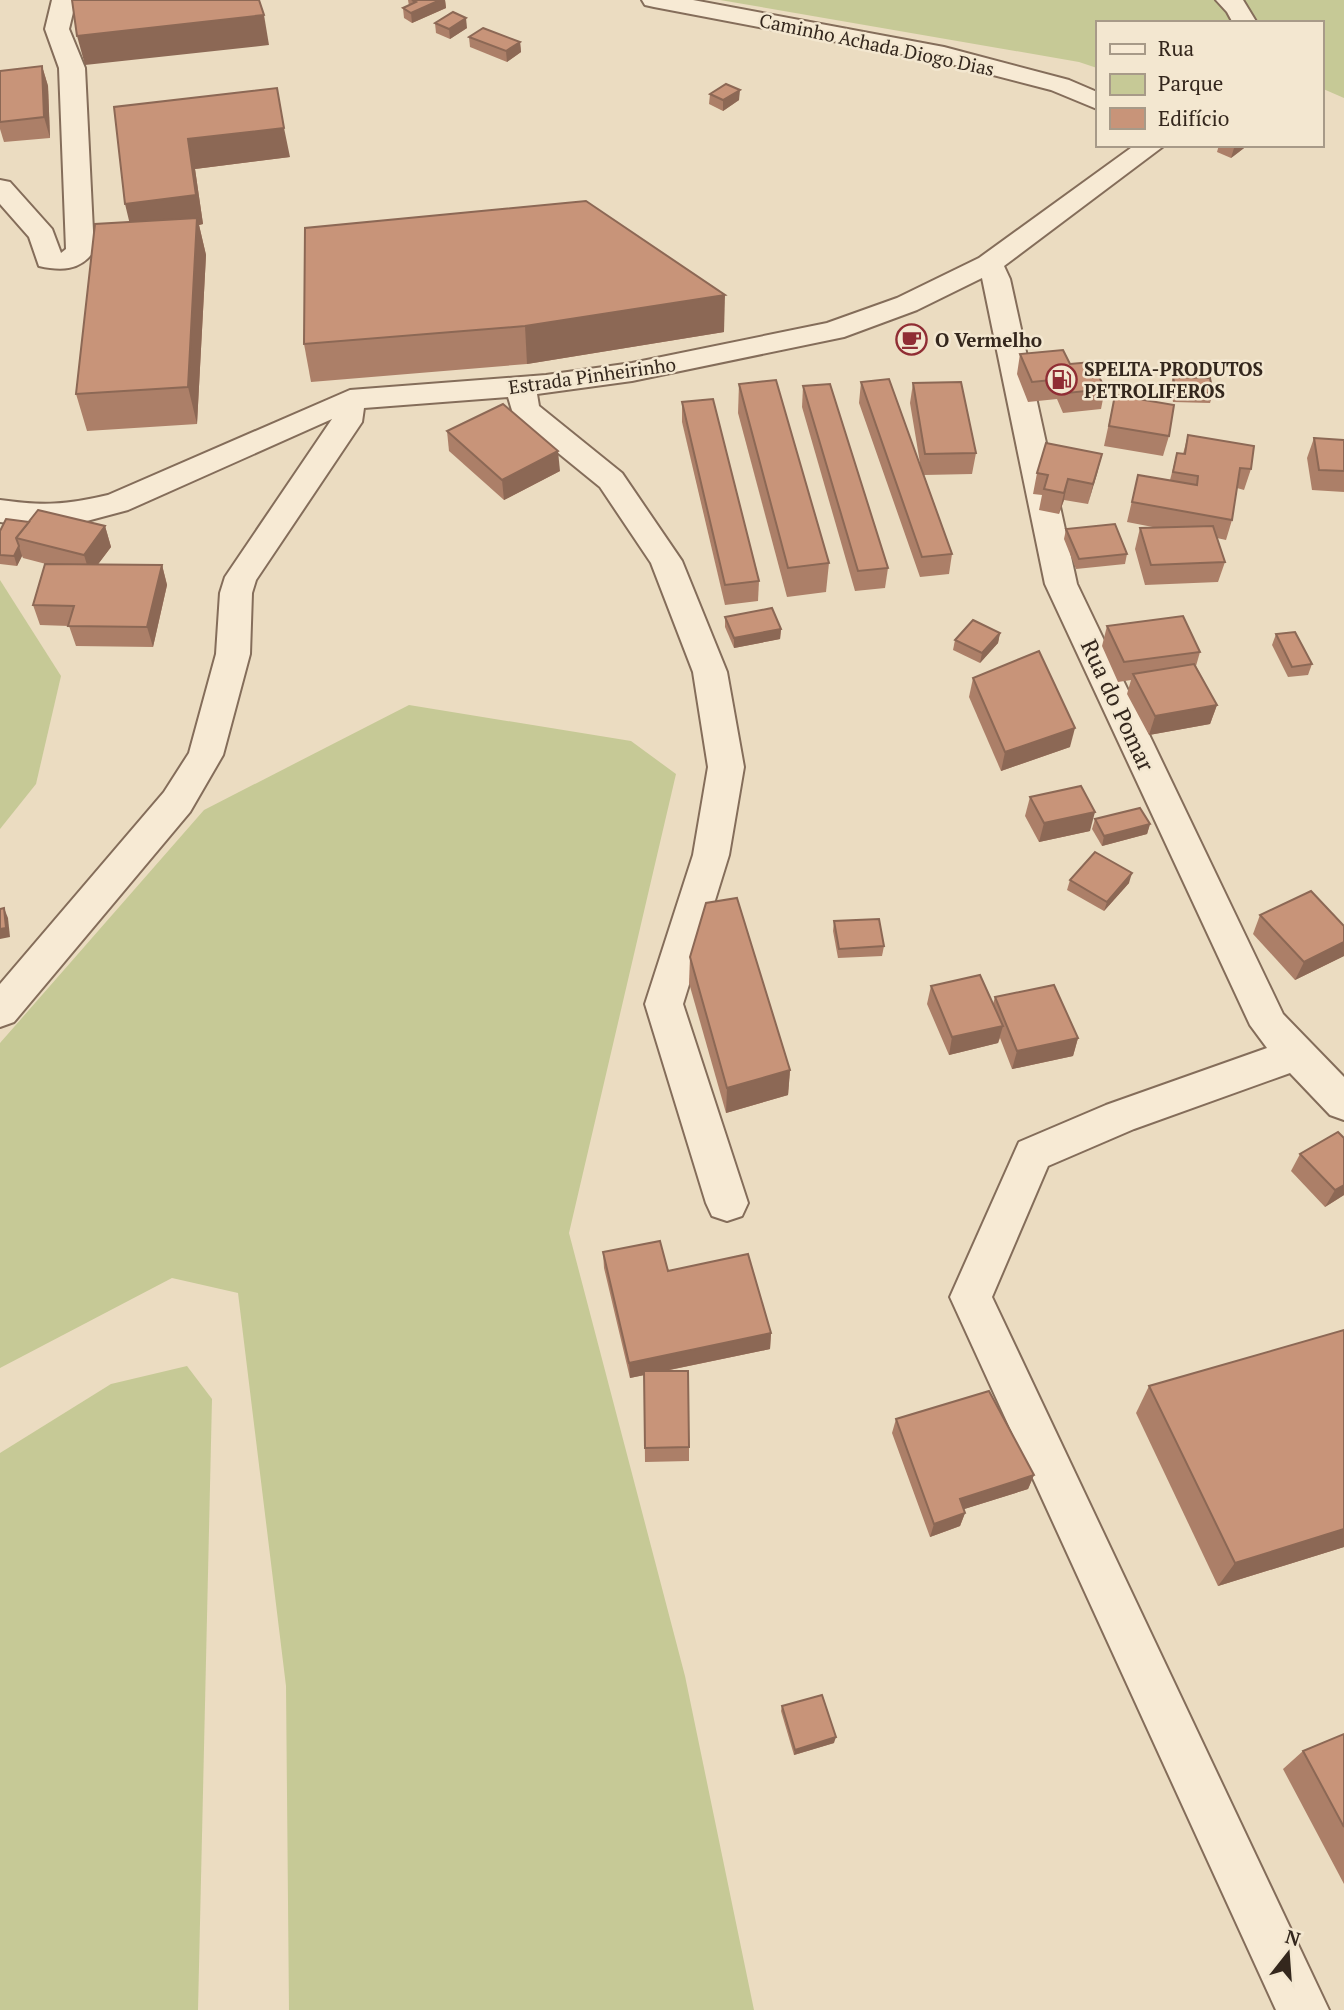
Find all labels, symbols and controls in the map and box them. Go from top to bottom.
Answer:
street label: Caminho Achada Diogo Dias [757,7,997,81]
legend [1096,21,1323,147]
text: Rua [1158,34,1194,62]
text: Parque [1158,69,1223,97]
text: Edifício [1158,104,1229,132]
cafe icon: O Vermelho [895,322,929,356]
place label: O Vermelho [935,327,1042,352]
street label: Estrada Pinheirinho [507,351,677,399]
place label: SPELTA-PRODUTOS PETROLIFEROS [1084,356,1263,403]
fuel station icon: SPELTA-PRODUTOS PETROLIFEROS [1044,362,1078,396]
street label: Rua do Pomar [1074,634,1162,776]
north arrow [1253,1919,1323,1989]
text: N [1283,1923,1304,1951]

